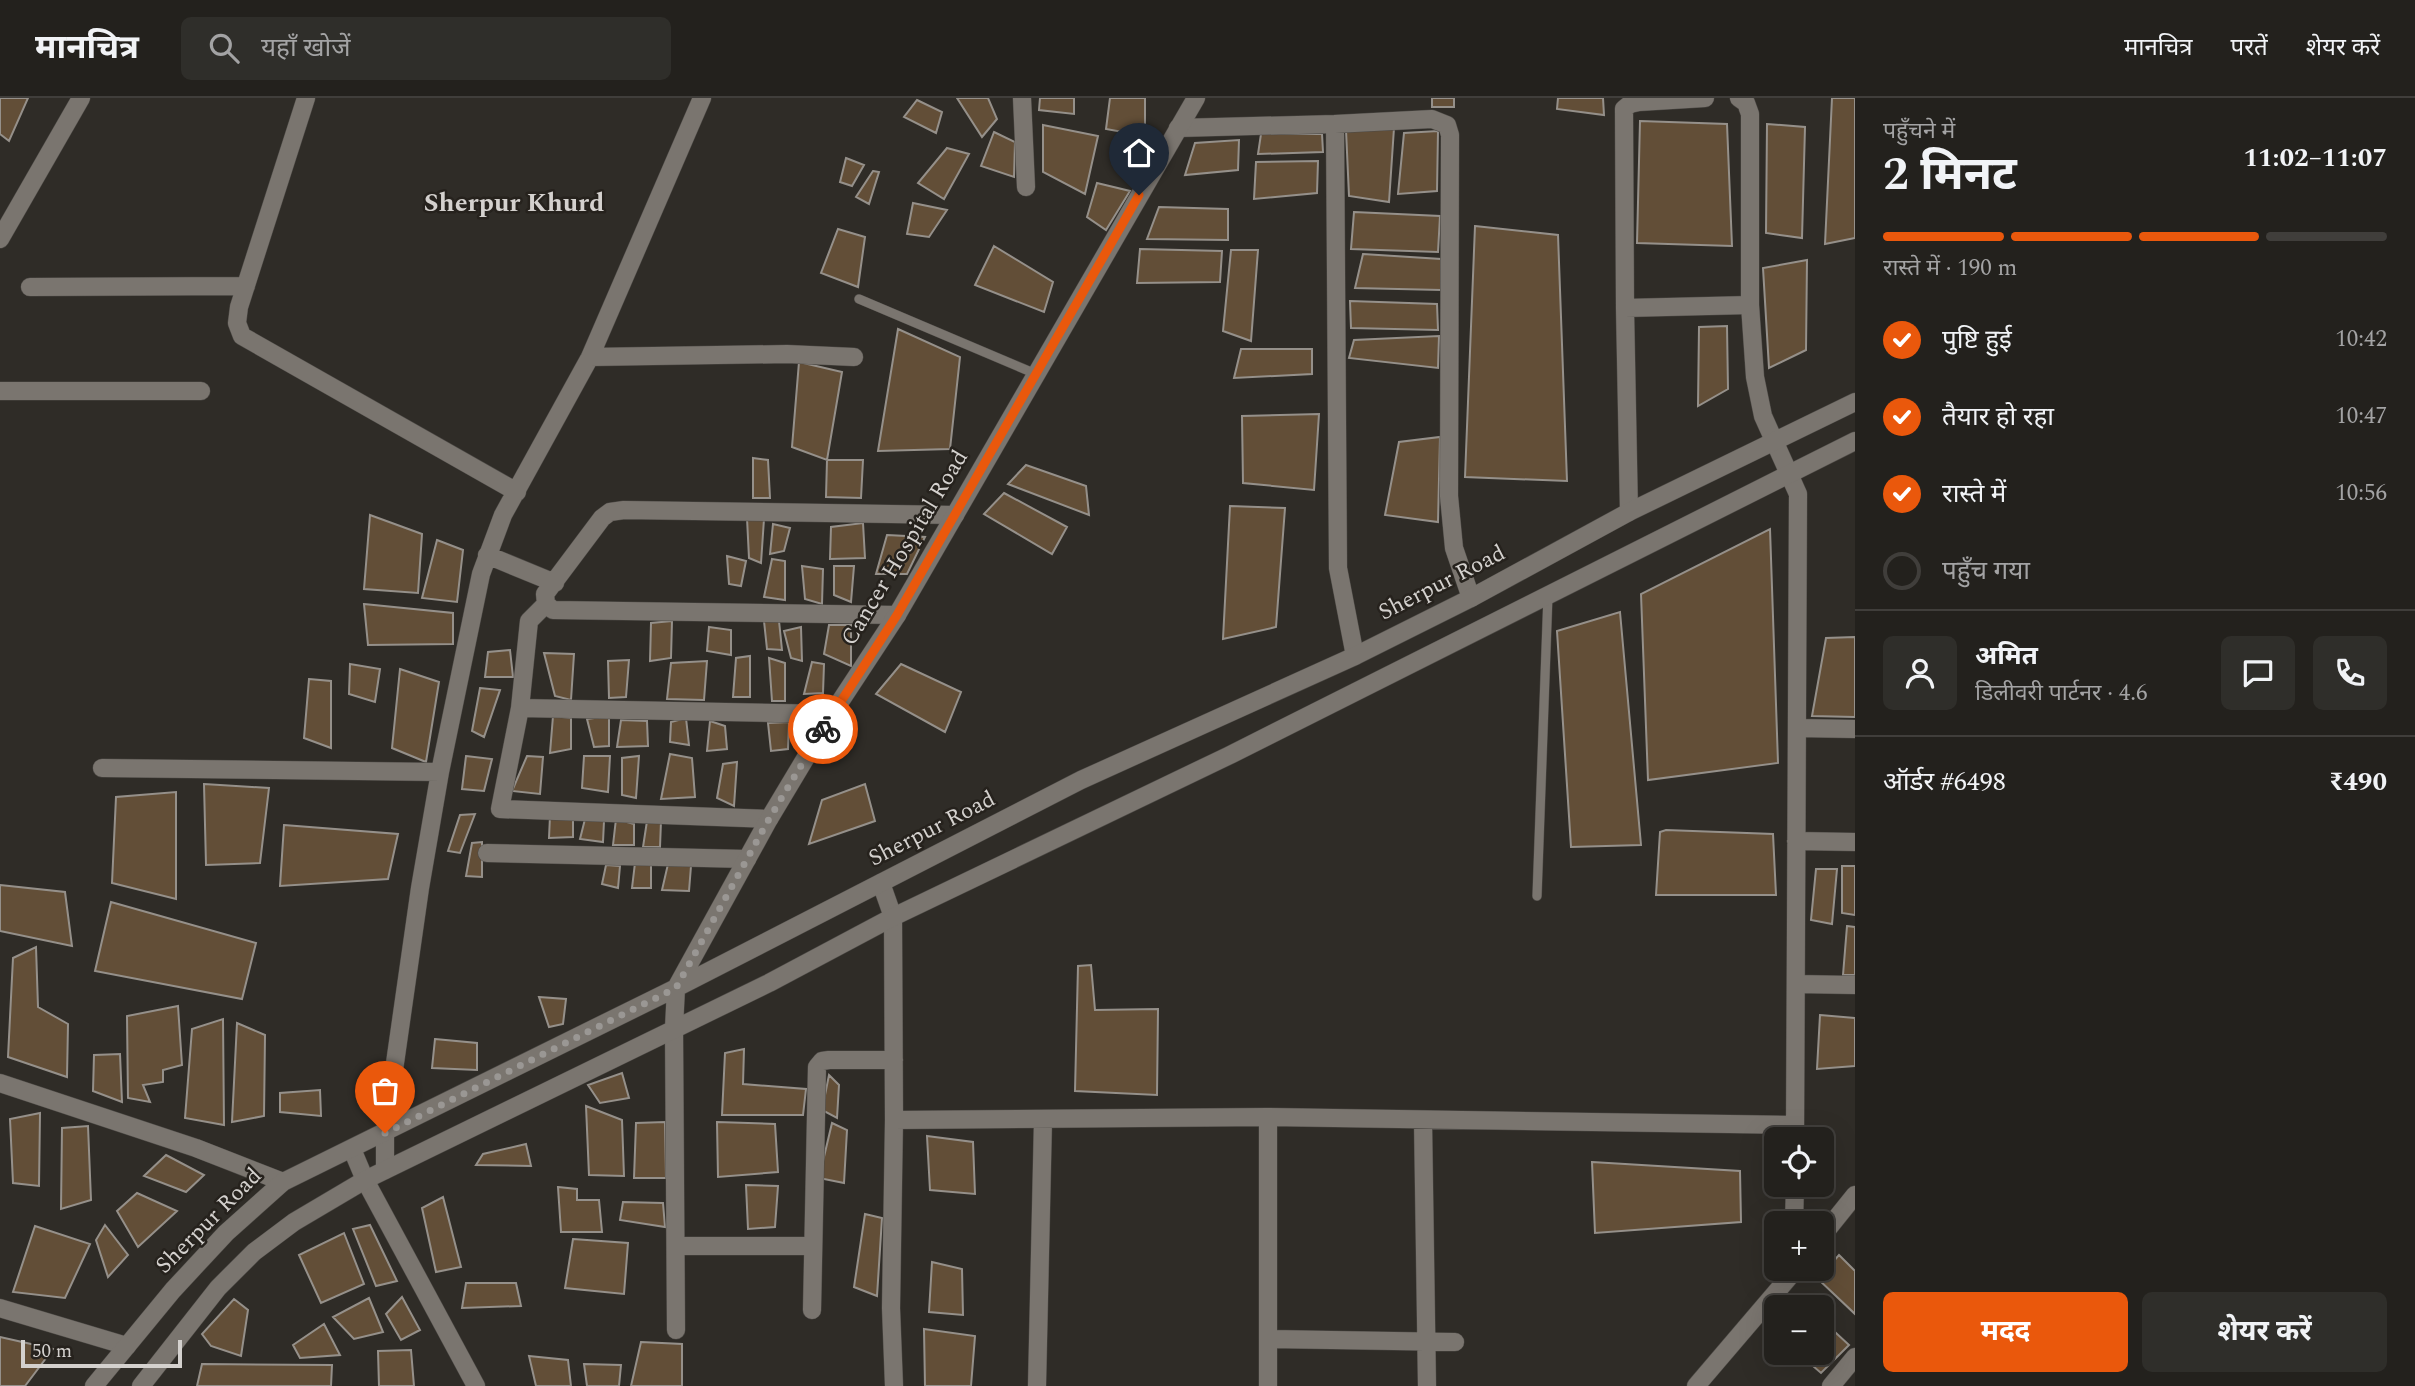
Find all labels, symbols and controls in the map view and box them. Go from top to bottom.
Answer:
search box [181,17,671,80]
text: मानचित्र [35,23,139,73]
text: यहाँ खोजें [261,28,350,68]
icon: search [205,29,243,67]
text: मानचित्र [2124,30,2193,66]
text: परतें [2231,30,2268,66]
text: शेयर करें [2306,30,2380,66]
text: पहुँचने में [1883,114,1955,149]
pin [1109,123,1169,195]
icon: home [1120,134,1158,172]
text: 11:02–11:07 [2243,138,2387,178]
text: 2 मिनट [1883,140,2017,210]
district label: Sherpur Khurd [424,183,604,223]
text: रास्ते में · 190 m [1883,251,2017,286]
text: पुष्टि हुई [1942,320,2012,360]
icon: check [1883,321,1921,359]
text: 10:42 [2335,322,2387,357]
text: तैयार हो रहा [1942,397,2054,437]
icon: check [1883,398,1921,436]
text: 10:47 [2335,399,2387,434]
street label: Cancer Hospital Road [833,443,978,653]
text: रास्ते में [1942,474,2006,514]
icon: check [1883,475,1921,513]
text: 10:56 [2335,476,2387,511]
street label: Sherpur Road [1372,536,1512,630]
text: पहुँच गया [1942,551,2030,591]
button: person [1883,636,1957,710]
text: अमित [1975,636,2038,676]
button: chat [2221,636,2295,710]
button: phone [2313,636,2387,710]
text: डिलीवरी पार्टनर · 4.6 [1975,676,2148,711]
courier [788,694,858,764]
icon: bike [804,710,842,748]
text: ऑर्डर #6498 [1883,762,2006,802]
text: ₹490 [2329,762,2387,802]
street label: Sherpur Road [862,782,1002,876]
pin [355,1061,415,1133]
icon: bag [366,1072,404,1110]
map controls [1764,1127,1834,1365]
button: locate [1764,1127,1834,1197]
street label: Sherpur Road [148,1160,270,1282]
button: + [1764,1211,1834,1281]
button: मदद [1883,1292,2128,1372]
button: शेयर करें [2142,1292,2387,1372]
button: − [1764,1295,1834,1365]
scale bar [21,1337,182,1369]
text: 50 m [32,1337,72,1366]

